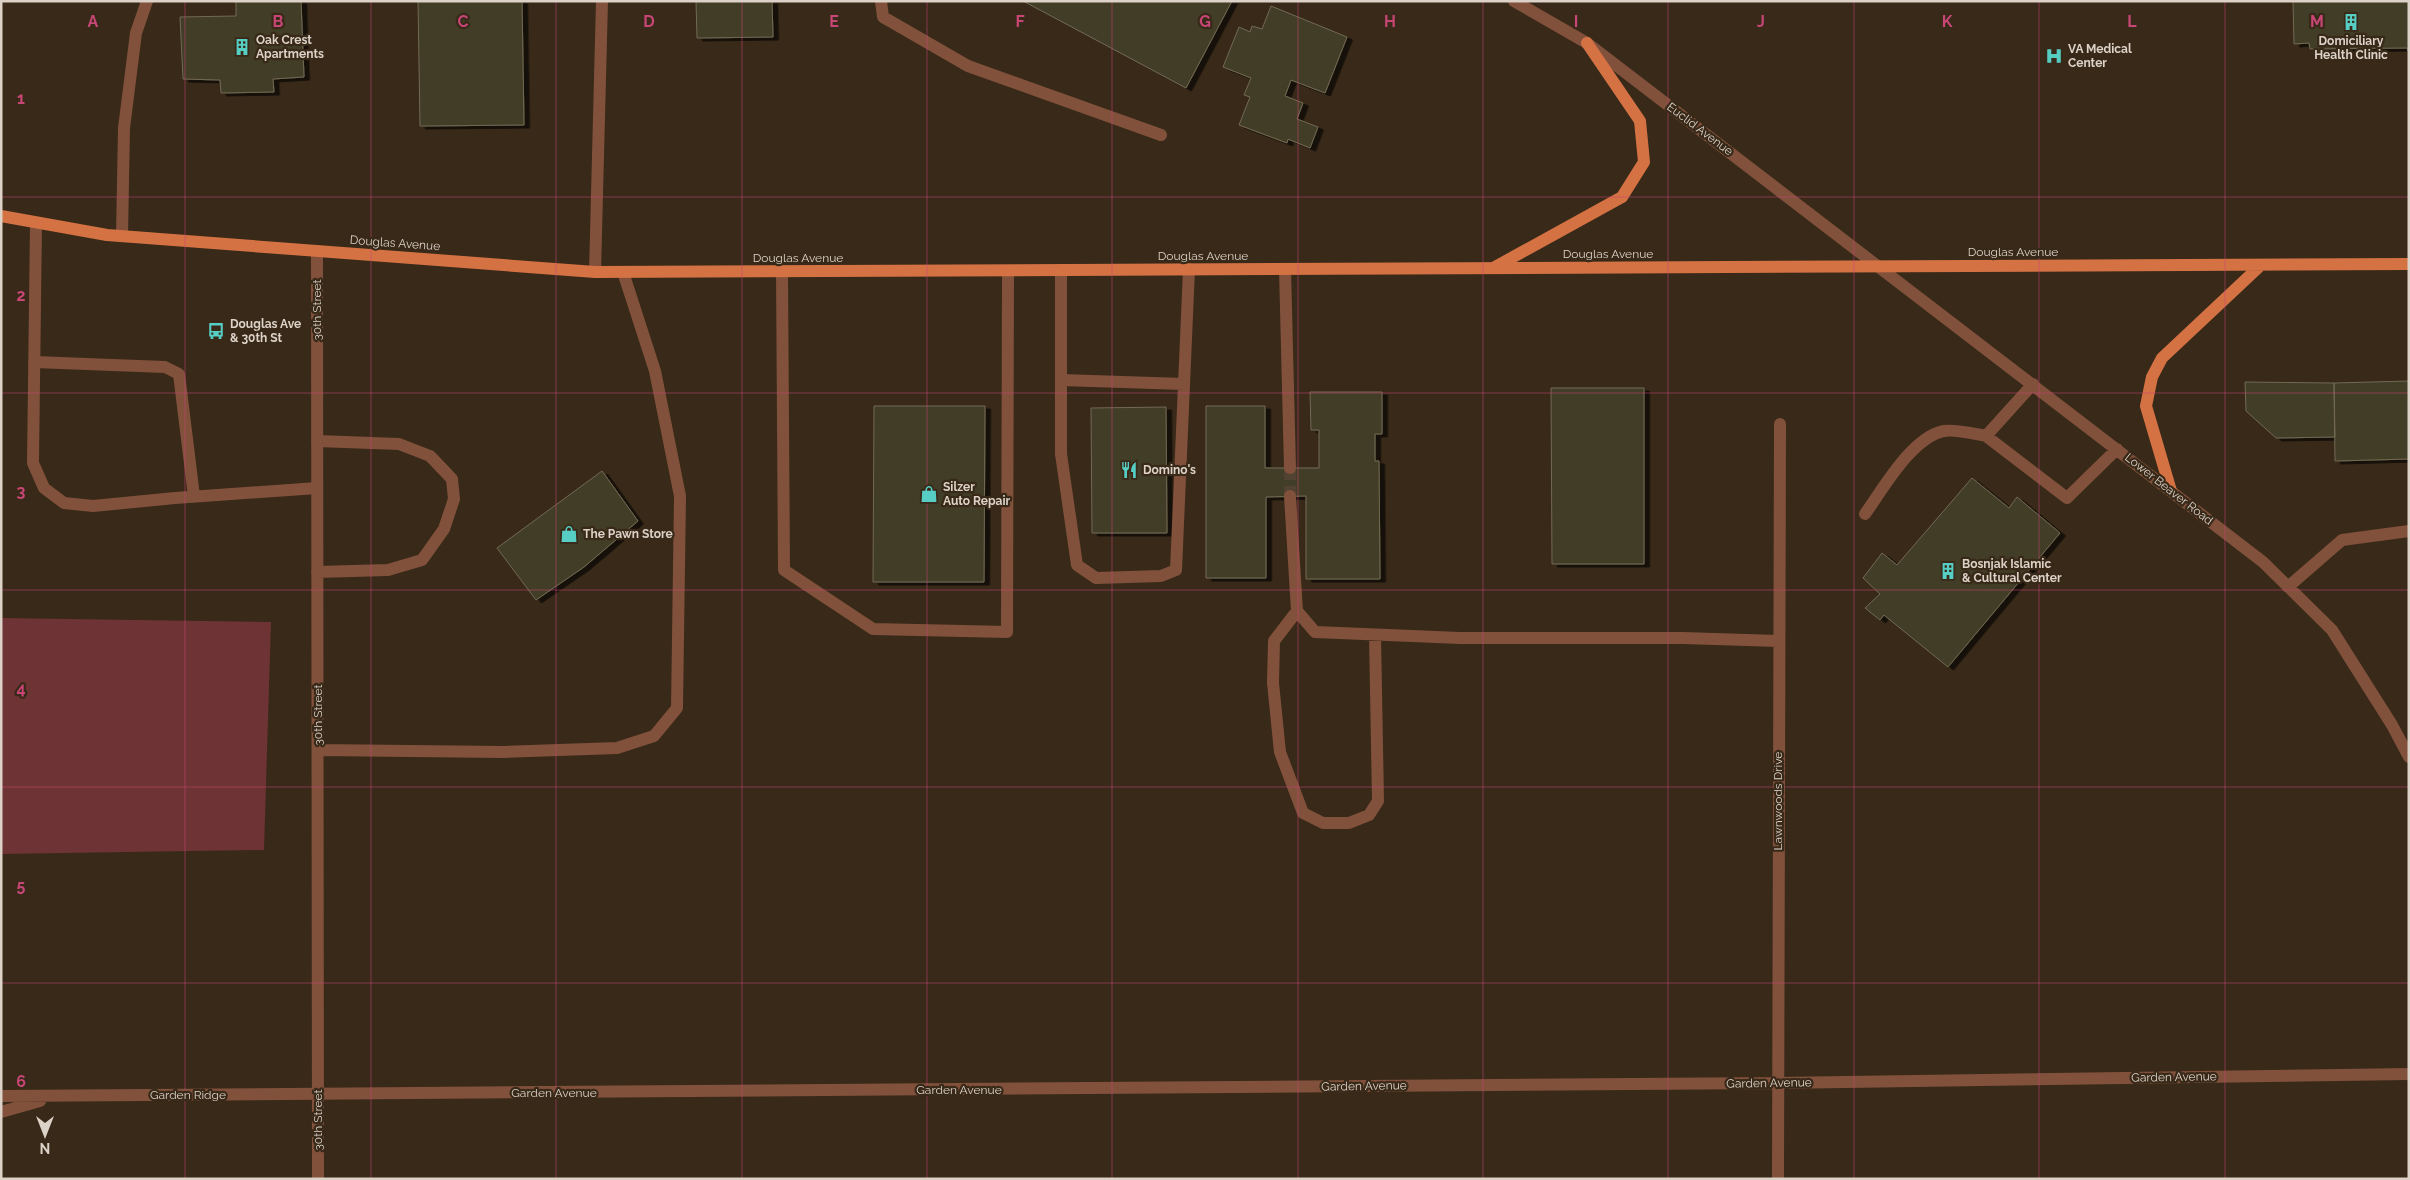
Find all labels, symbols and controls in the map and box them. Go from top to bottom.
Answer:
text: A [88,12,99,31]
text: B [273,12,284,31]
text: C [458,12,469,31]
text: D [643,12,655,31]
text: E [829,12,839,31]
text: F [1015,12,1025,31]
text: G [1199,12,1211,31]
text: H [1384,12,1396,31]
text: I [1574,12,1578,31]
text: J [1757,12,1765,31]
text: K [1942,12,1953,31]
text: L [2127,12,2137,31]
text: M [2310,12,2324,31]
building icon: Domiciliary Health Clinic [2341,12,2361,32]
place label: Oak Crest Apartments [256,33,324,61]
place label: Domiciliary Health Clinic [2314,34,2388,62]
building icon: Oak Crest Apartments [232,37,252,57]
place label: VA Medical Center [2068,42,2132,70]
hospital icon: VA Medical Center [2044,46,2064,66]
text: 1 [17,89,25,108]
street label: Euclid Avenue [1664,100,1736,158]
street label: Douglas Avenue [349,233,441,253]
street label: Douglas Avenue [1968,245,2058,259]
street label: Douglas Avenue [1563,247,1653,261]
street label: Douglas Avenue [1158,249,1248,263]
street label: Douglas Avenue [753,251,843,265]
street label: 30th Street [310,279,324,341]
text: 2 [16,286,26,305]
place label: Douglas Ave & 30th St [230,317,301,345]
bus stop icon: Douglas Ave & 30th St [206,321,226,341]
street label: Lower Beaver Road [2122,450,2216,528]
restaurant icon: Domino's [1119,460,1139,480]
place label: Domino's [1143,463,1196,477]
place label: Silzer Auto Repair [943,480,1011,508]
text: 3 [17,482,26,501]
shop icon: Silzer Auto Repair [919,484,939,504]
shop icon: The Pawn Store [559,524,579,544]
place label: The Pawn Store [583,527,673,541]
place label: Bosnjak Islamic & Cultural Center [1962,557,2062,585]
building icon: Bosnjak Islamic & Cultural Center [1938,561,1958,581]
text: 4 [16,679,26,698]
street label: 30th Street [311,684,325,746]
street label: Lawnwoods Drive [1771,752,1785,850]
text: 5 [17,876,26,895]
street label: Garden Avenue [2131,1069,2217,1085]
text: 6 [16,1072,26,1091]
street label: Garden Avenue [1726,1075,1812,1091]
street label: Garden Avenue [1321,1078,1407,1094]
street label: Garden Avenue [916,1083,1002,1097]
street label: Garden Avenue [511,1086,597,1100]
street label: Garden Ridge [150,1088,226,1102]
street label: 30th Street [311,1089,325,1151]
north arrow [20,1110,70,1160]
text: N [40,1140,50,1156]

